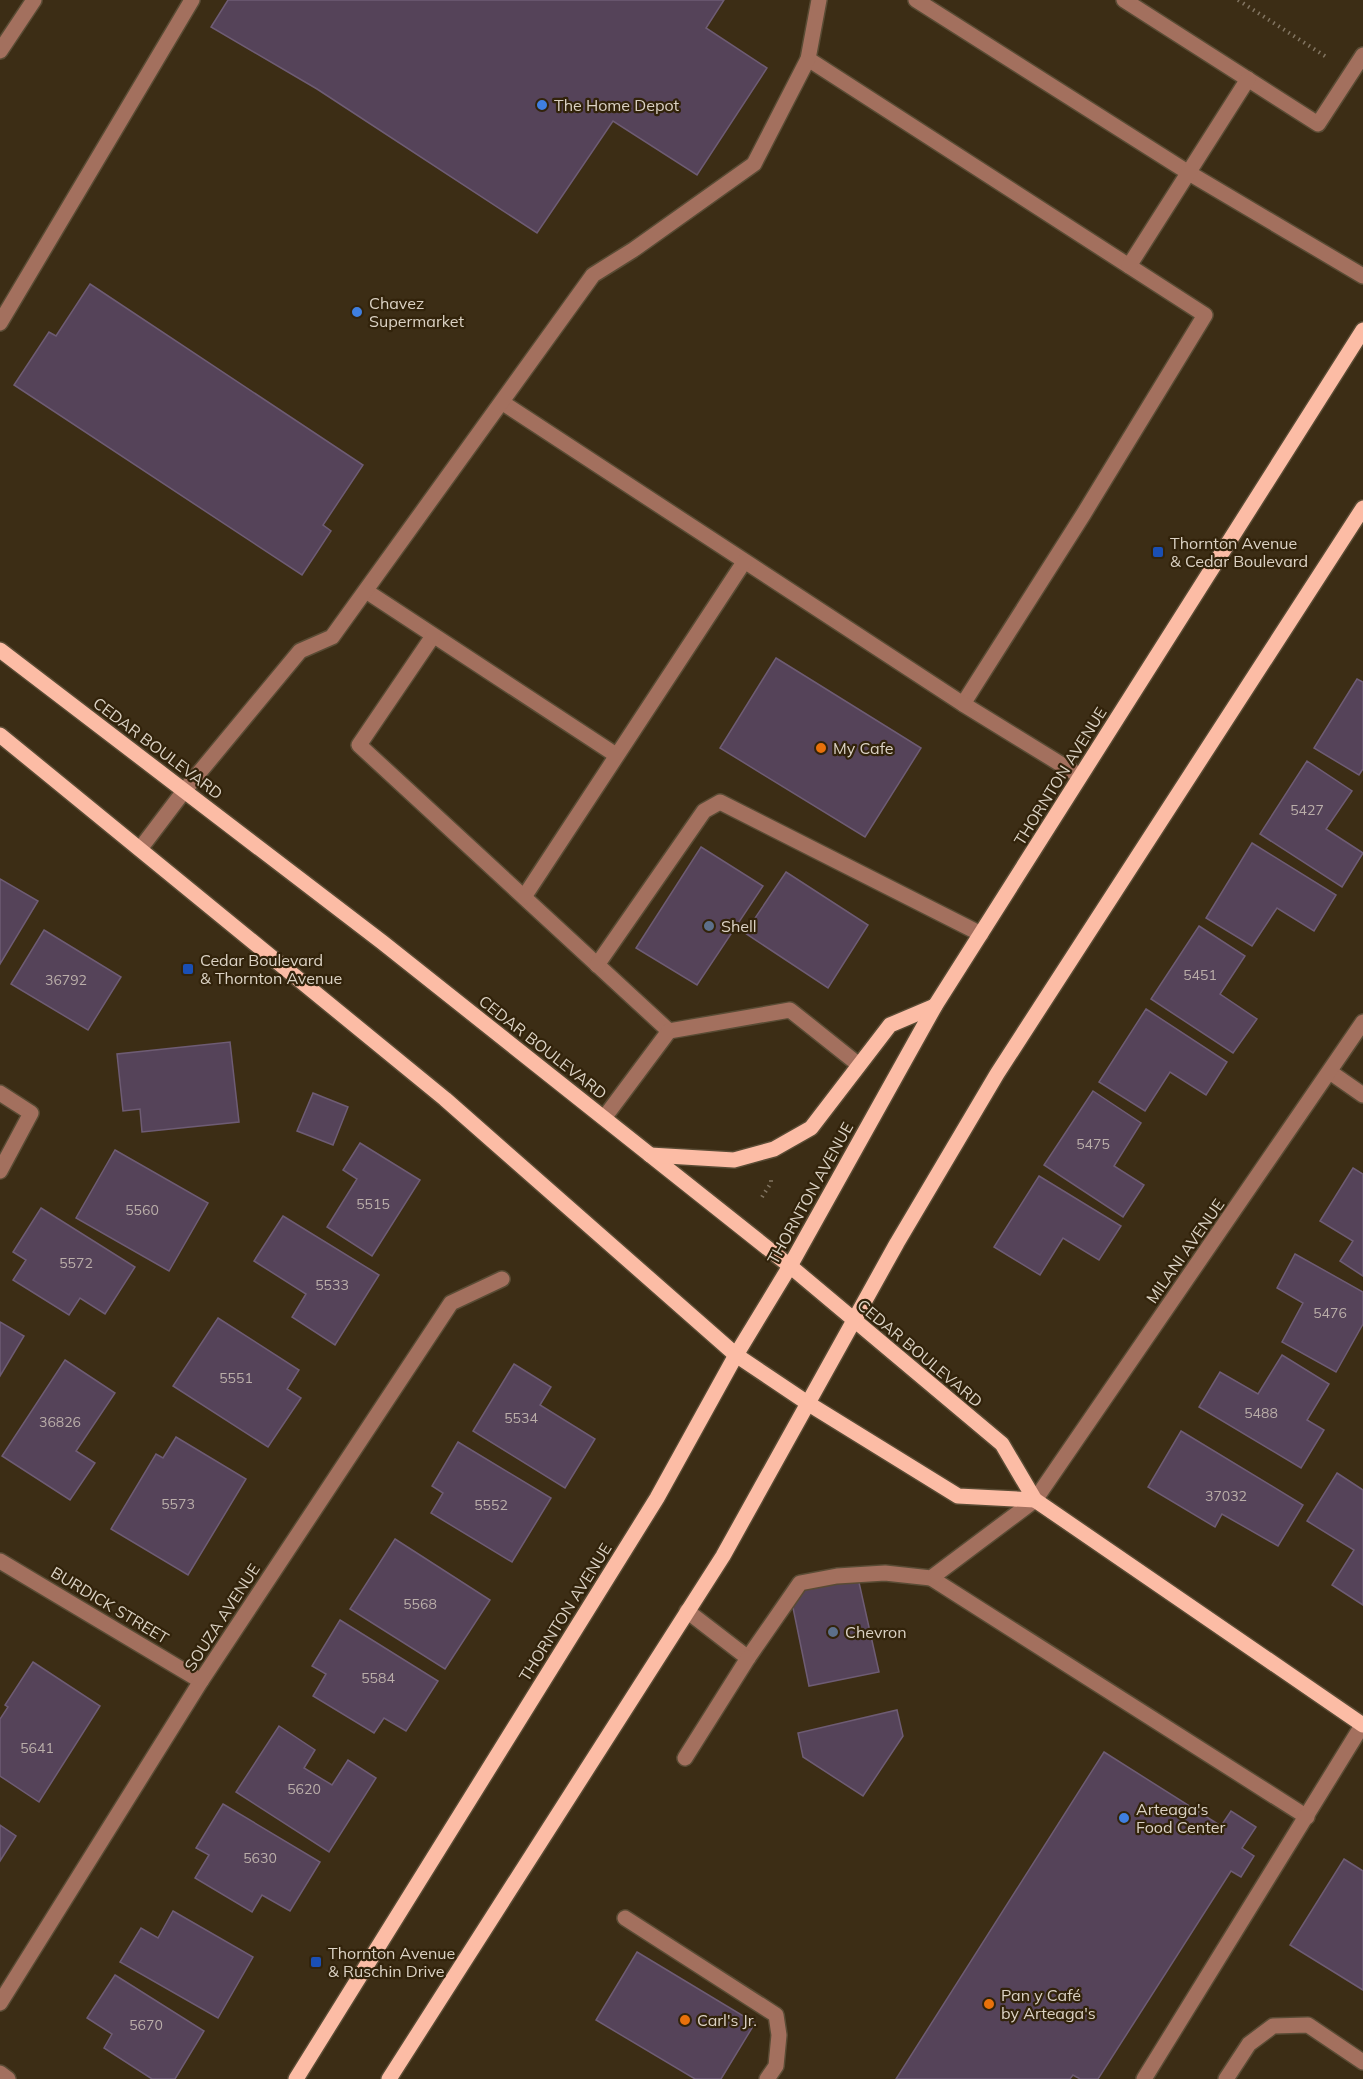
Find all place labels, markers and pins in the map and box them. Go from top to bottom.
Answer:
place label: The Home Depot [554,95,680,115]
marker: The Home Depot [535,98,549,112]
place label: Chavez Supermarket [369,293,465,331]
marker: Chavez Supermarket [350,305,364,319]
place label: Thornton Avenue & Cedar Boulevard [1170,533,1308,571]
marker: Thornton Avenue & Cedar Boulevard [1151,545,1165,559]
place label: My Cafe [833,738,894,758]
marker: My Cafe [814,741,828,755]
place label: Shell [721,916,757,936]
marker: Shell [702,919,716,933]
place label: Cedar Boulevard & Thornton Avenue [200,950,342,988]
marker: Cedar Boulevard & Thornton Avenue [181,962,195,976]
place label: Chevron [845,1622,907,1642]
marker: Chevron [826,1625,840,1639]
place label: Arteaga's Food Center [1136,1799,1225,1837]
marker: Arteaga's Food Center [1117,1811,1131,1825]
place label: Thornton Avenue & Ruschin Drive [328,1943,455,1981]
marker: Thornton Avenue & Ruschin Drive [309,1955,323,1969]
place label: Pan y Café by Arteaga's [1001,1985,1096,2023]
marker: Pan y Café by Arteaga's [982,1997,996,2011]
place label: Carl's Jr. [697,2010,757,2030]
marker: Carl's Jr. [678,2013,692,2027]

